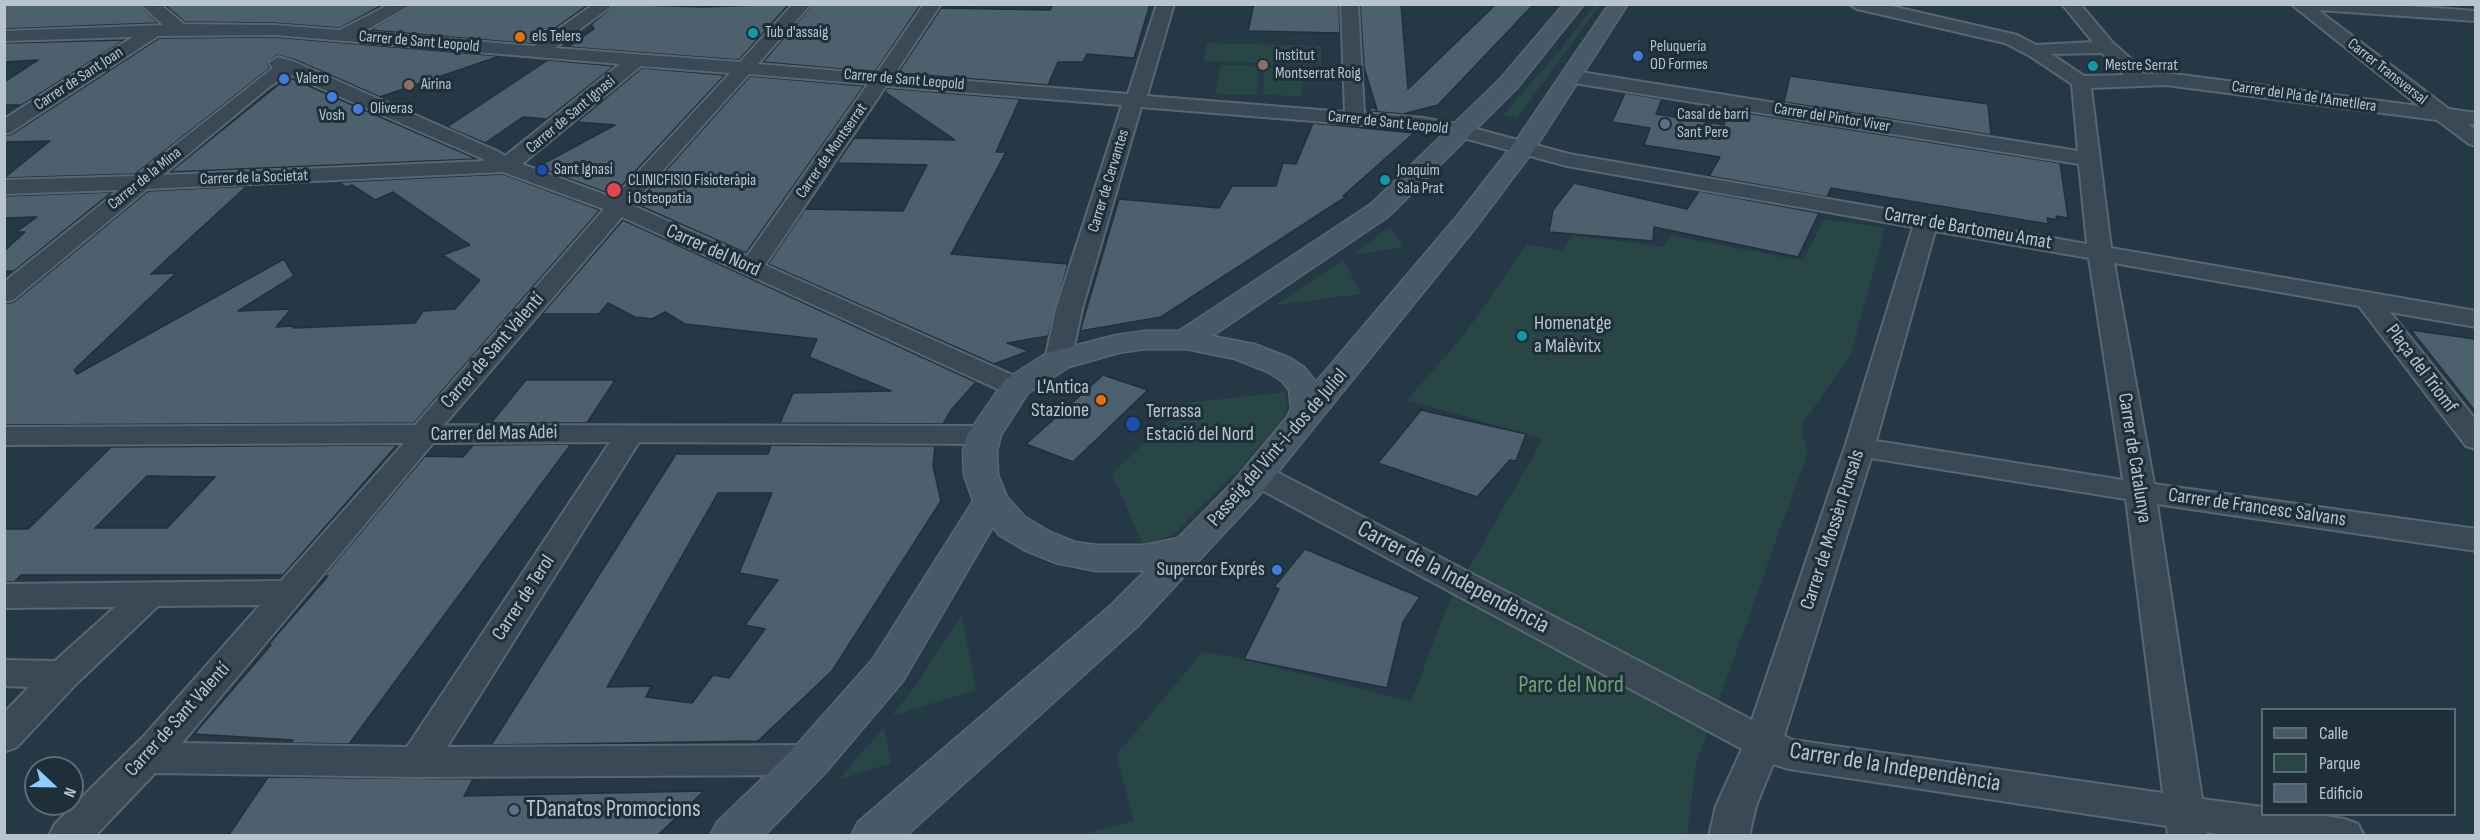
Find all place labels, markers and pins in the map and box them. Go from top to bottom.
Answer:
place label: Tub d'assaig [765,23,828,43]
marker: Tub d'assaig [746,26,760,40]
place label: els Telers [532,27,581,47]
marker: els Telers [513,30,527,44]
place label: Peluquería OD Formes [1650,37,1708,75]
place label: Institut Montserrat Roig [1275,46,1361,84]
marker: Peluquería OD Formes [1631,49,1645,63]
place label: Mestre Serrat [2105,56,2178,76]
marker: Institut Montserrat Roig [1256,58,1270,72]
marker: Mestre Serrat [2086,59,2100,73]
place label: Valero [296,69,329,89]
marker: Valero [277,72,291,86]
place label: Airina [421,75,451,95]
marker: Airina [402,78,416,92]
marker: Vosh [325,90,339,104]
place label: Oliveras [370,99,413,119]
marker: Oliveras [351,102,365,116]
place label: Casal de barri Sant Pere [1677,105,1749,143]
place label: Vosh [319,106,345,126]
marker: Casal de barri Sant Pere [1658,117,1672,131]
place label: Sant Ignasi [554,160,613,180]
place label: Joaquim Sala Prat [1397,161,1444,199]
marker: Sant Ignasi [535,163,549,177]
place label: CLINICFISIO Fisioteràpia i Osteopatia [628,171,756,209]
marker: Joaquim Sala Prat [1378,173,1392,187]
marker: CLINICFISIO Fisioteràpia i Osteopatia [605,181,623,199]
place label: Homenatge a Malèvitx [1534,312,1612,359]
marker: Homenatge a Malèvitx [1515,329,1529,343]
place label: L'Antica Stazione [1031,376,1089,423]
marker: L'Antica Stazione [1094,393,1108,407]
place label: Terrassa Estació del Nord [1146,400,1254,447]
marker: Terrassa Estació del Nord [1124,415,1142,433]
place label: Supercor Exprés [1157,558,1265,582]
marker: Supercor Exprés [1270,563,1284,577]
place label: TDanatos Promocions [526,796,701,824]
marker: TDanatos Promocions [507,803,521,817]

